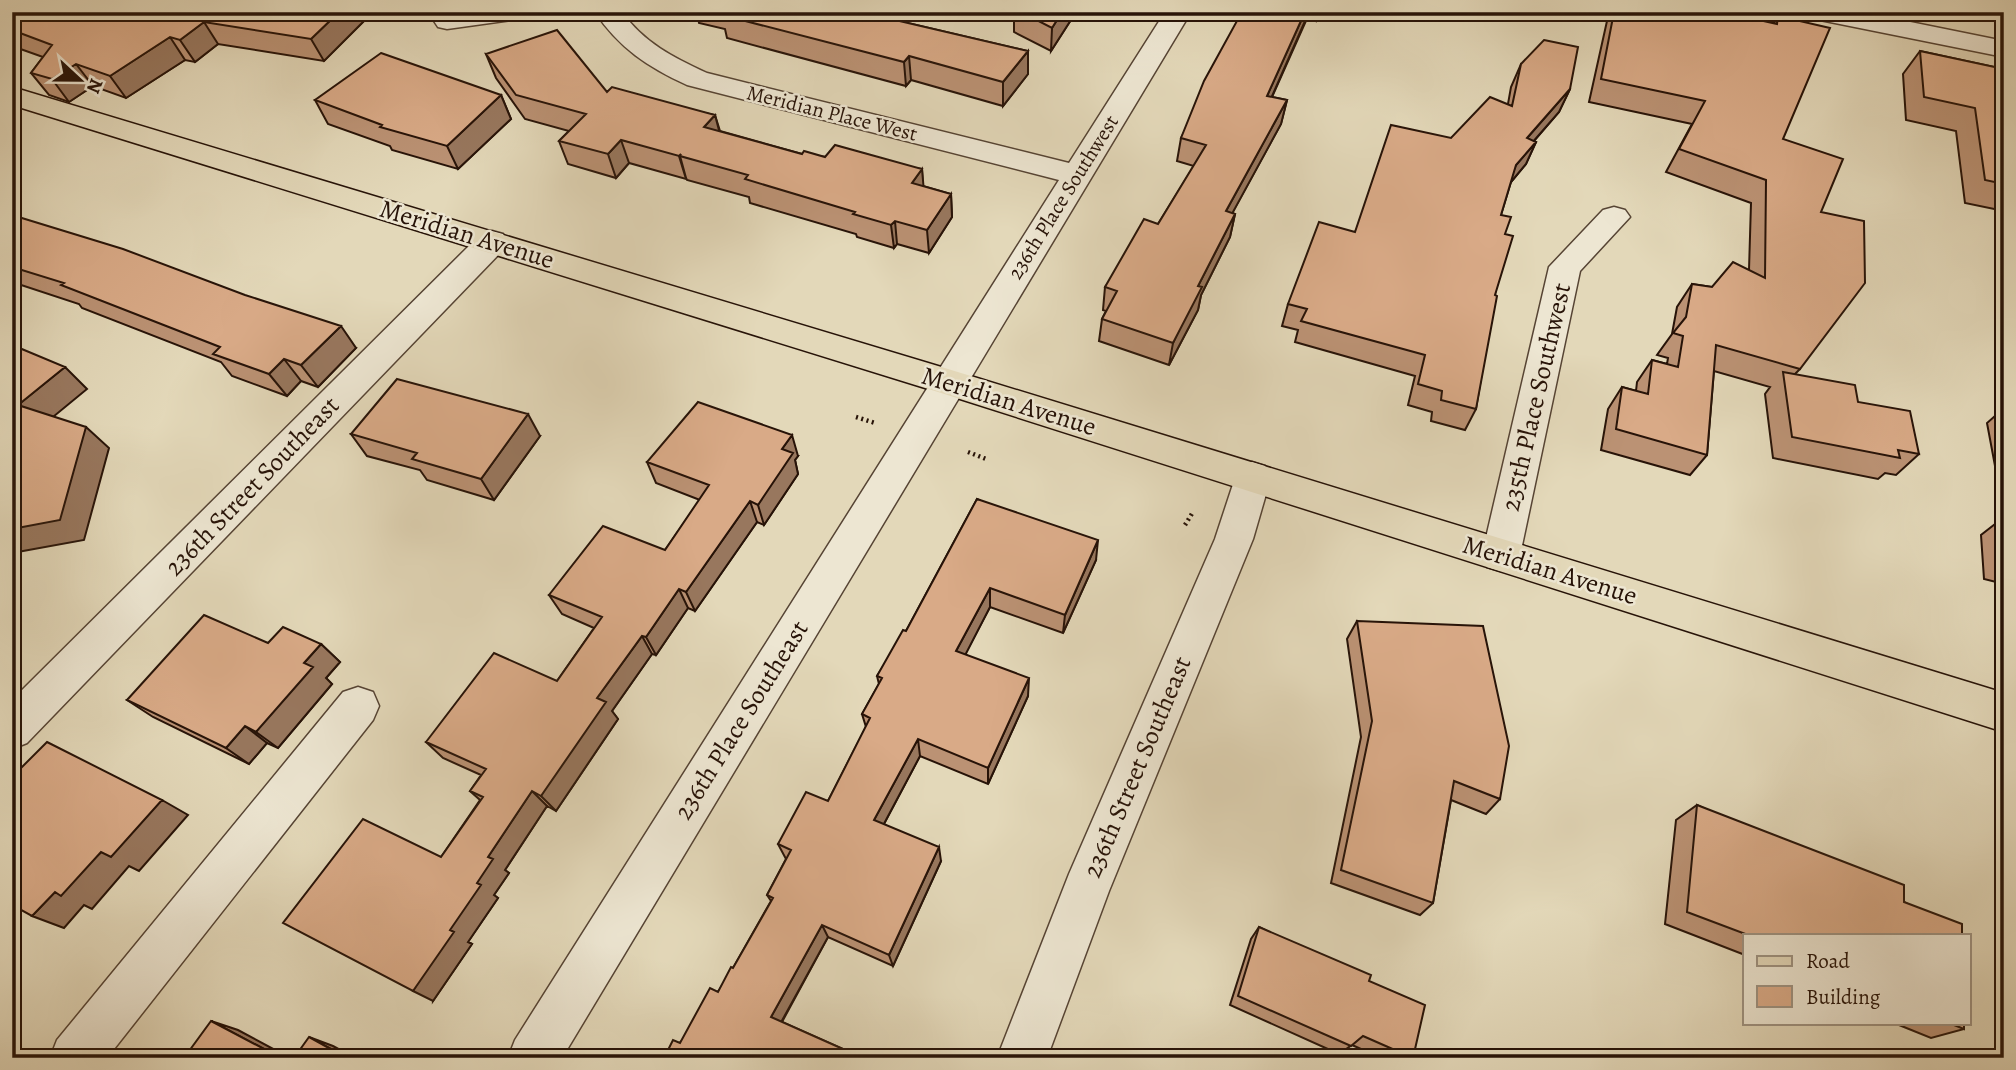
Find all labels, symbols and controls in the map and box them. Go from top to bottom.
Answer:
north arrow [46,46,116,116]
text: N [80,75,109,97]
street label: Meridian Place West [744,78,920,148]
street label: 236th Place Southwest [1001,109,1125,285]
street label: Meridian Avenue [375,191,559,277]
street label: 235th Place Southwest [1493,279,1579,514]
street label: Meridian Avenue [917,358,1101,444]
street label: 236th Street Southeast [157,388,347,584]
street label: Meridian Avenue [1458,527,1642,613]
street label: 236th Place Southeast [666,613,817,826]
street label: 236th Street Southeast [1075,651,1200,883]
legend [1743,934,1970,1024]
text: Road [1806,947,1850,975]
text: Building [1806,983,1881,1011]

